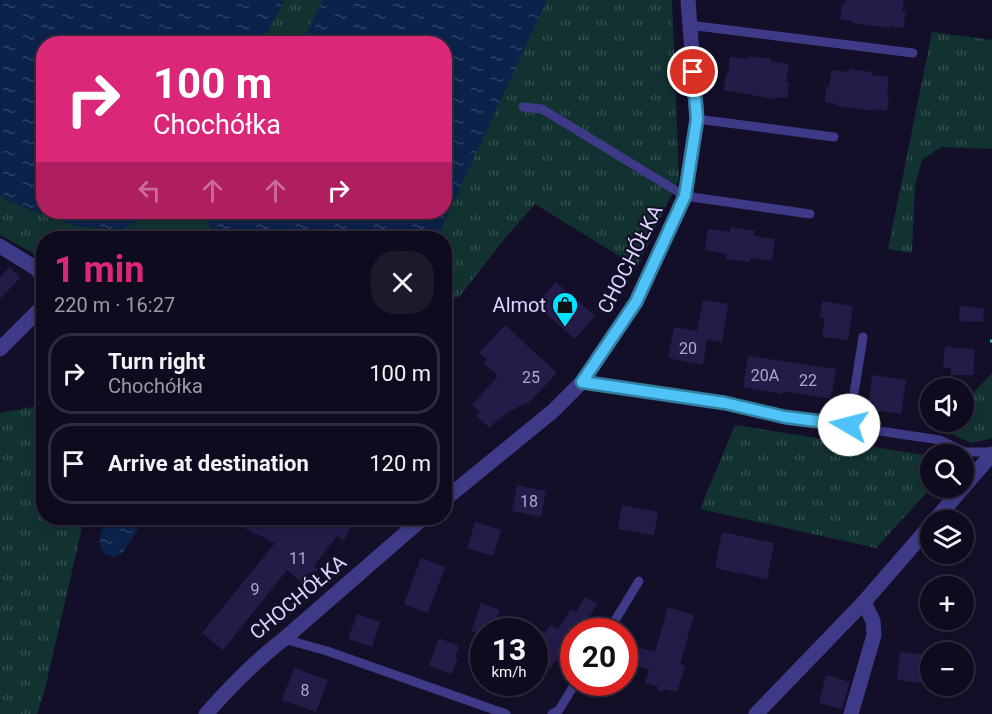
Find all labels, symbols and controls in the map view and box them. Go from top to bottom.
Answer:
pin [667,46,718,97]
icon: arrive [676,55,709,88]
text: 100 m [153,59,272,108]
icon: right [54,60,132,138]
text: Chochółka [153,109,281,141]
icon: left [133,174,166,207]
icon: ahead [196,174,229,207]
icon: ahead [259,174,292,207]
icon: right [322,174,355,207]
street label: CHOCHÓŁKA [592,201,668,317]
text: 1 min [54,249,145,291]
button: close [371,251,434,314]
shop icon: Almot [550,290,580,328]
text: 220 m · 16:27 [54,293,175,317]
place label: Almot [493,293,546,317]
house number: 20 [679,339,697,358]
text: Turn right [108,349,205,374]
icon: right [57,357,90,390]
text: 100 m [369,361,431,386]
house number: 20A [751,366,780,385]
house number: 25 [522,368,540,387]
house number: 22 [799,371,817,390]
text: Chochółka [108,374,203,398]
map controls [920,378,974,696]
button: sound [920,378,974,432]
position arrow [817,393,881,457]
button: search [920,444,974,498]
icon: arrive [57,447,90,480]
text: Arrive at destination [108,451,309,476]
text: 120 m [369,451,431,476]
house number: 18 [520,492,538,511]
button: layers [920,510,974,564]
house number: 11 [289,549,307,568]
street label: CHOCHÓŁKA [245,550,351,644]
button: + [920,576,974,630]
house number: 9 [251,580,260,599]
speed limit sign: 20 [560,618,638,696]
text: 13 [492,632,526,667]
button: − [920,642,974,696]
text: km/h [491,663,527,681]
house number: 8 [301,681,310,700]

